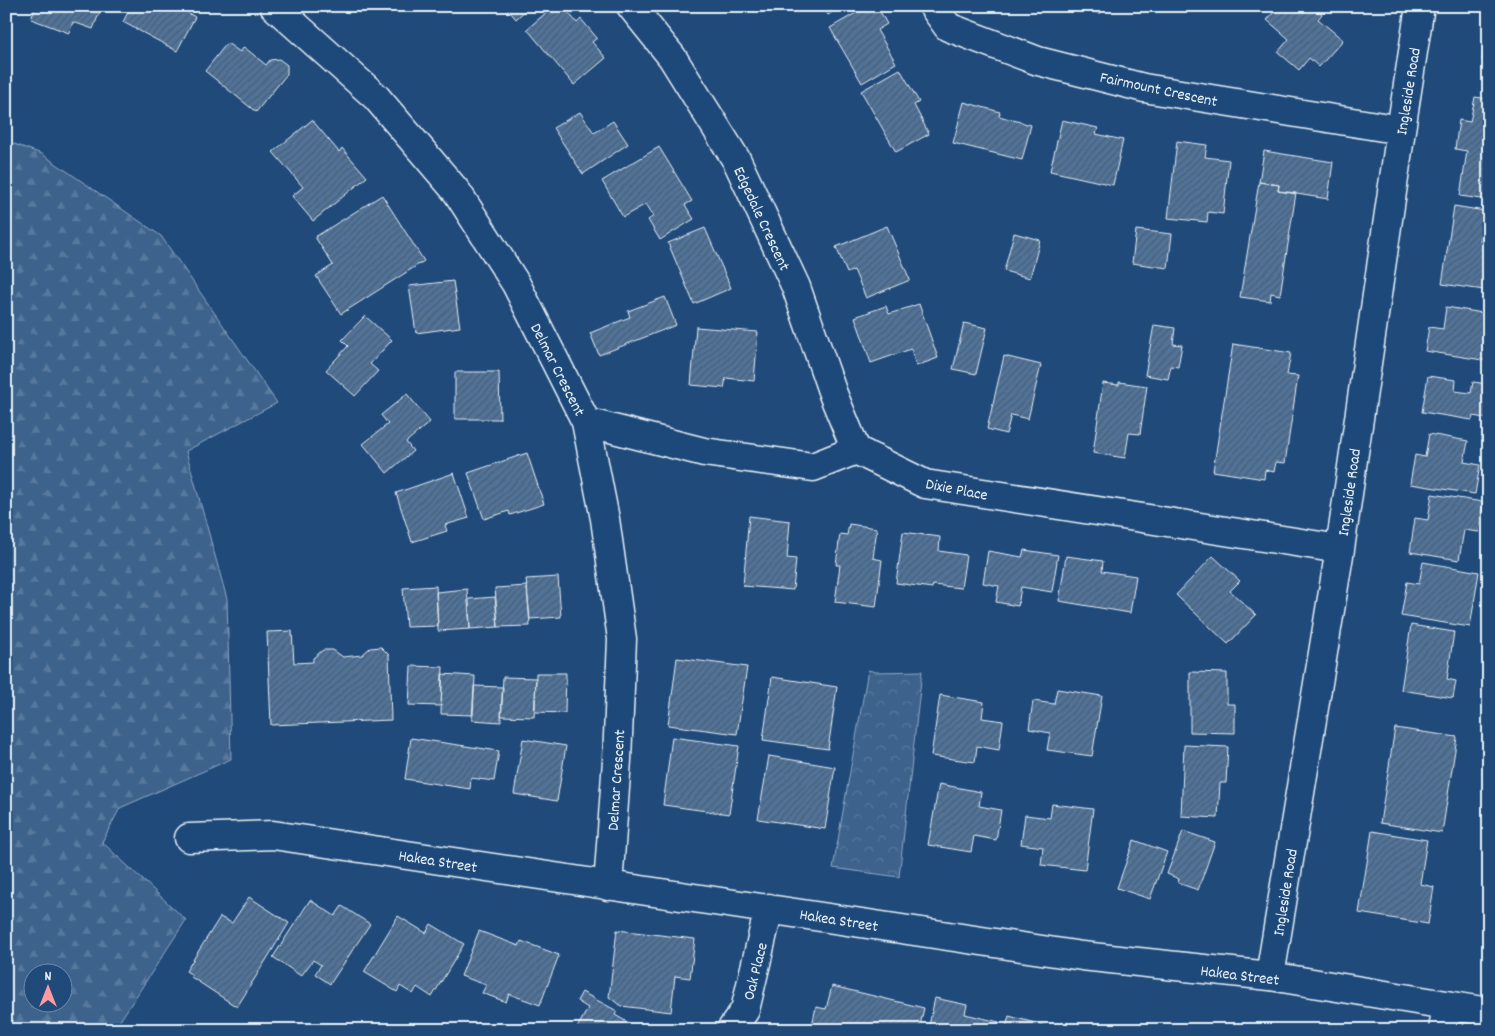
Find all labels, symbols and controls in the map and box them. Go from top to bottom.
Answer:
street label: Ingleside Road [1391,46,1428,137]
street label: Fairmount Crescent [1097,67,1220,114]
street label: Edgedale Crescent [726,163,795,275]
street label: Delmar Crescent [523,320,590,421]
street label: Ingleside Road [1333,447,1368,538]
street label: Dixie Place [923,473,990,508]
street label: Delmar Crescent [602,729,633,832]
street label: Hakea Street [397,845,479,880]
street label: Ingleside Road [1268,847,1305,938]
street label: Hakea Street [798,904,880,939]
street label: Oak Place [738,940,775,1003]
street label: Hakea Street [1199,960,1281,993]
north arrow [22,964,72,1014]
text: N [45,967,52,987]

